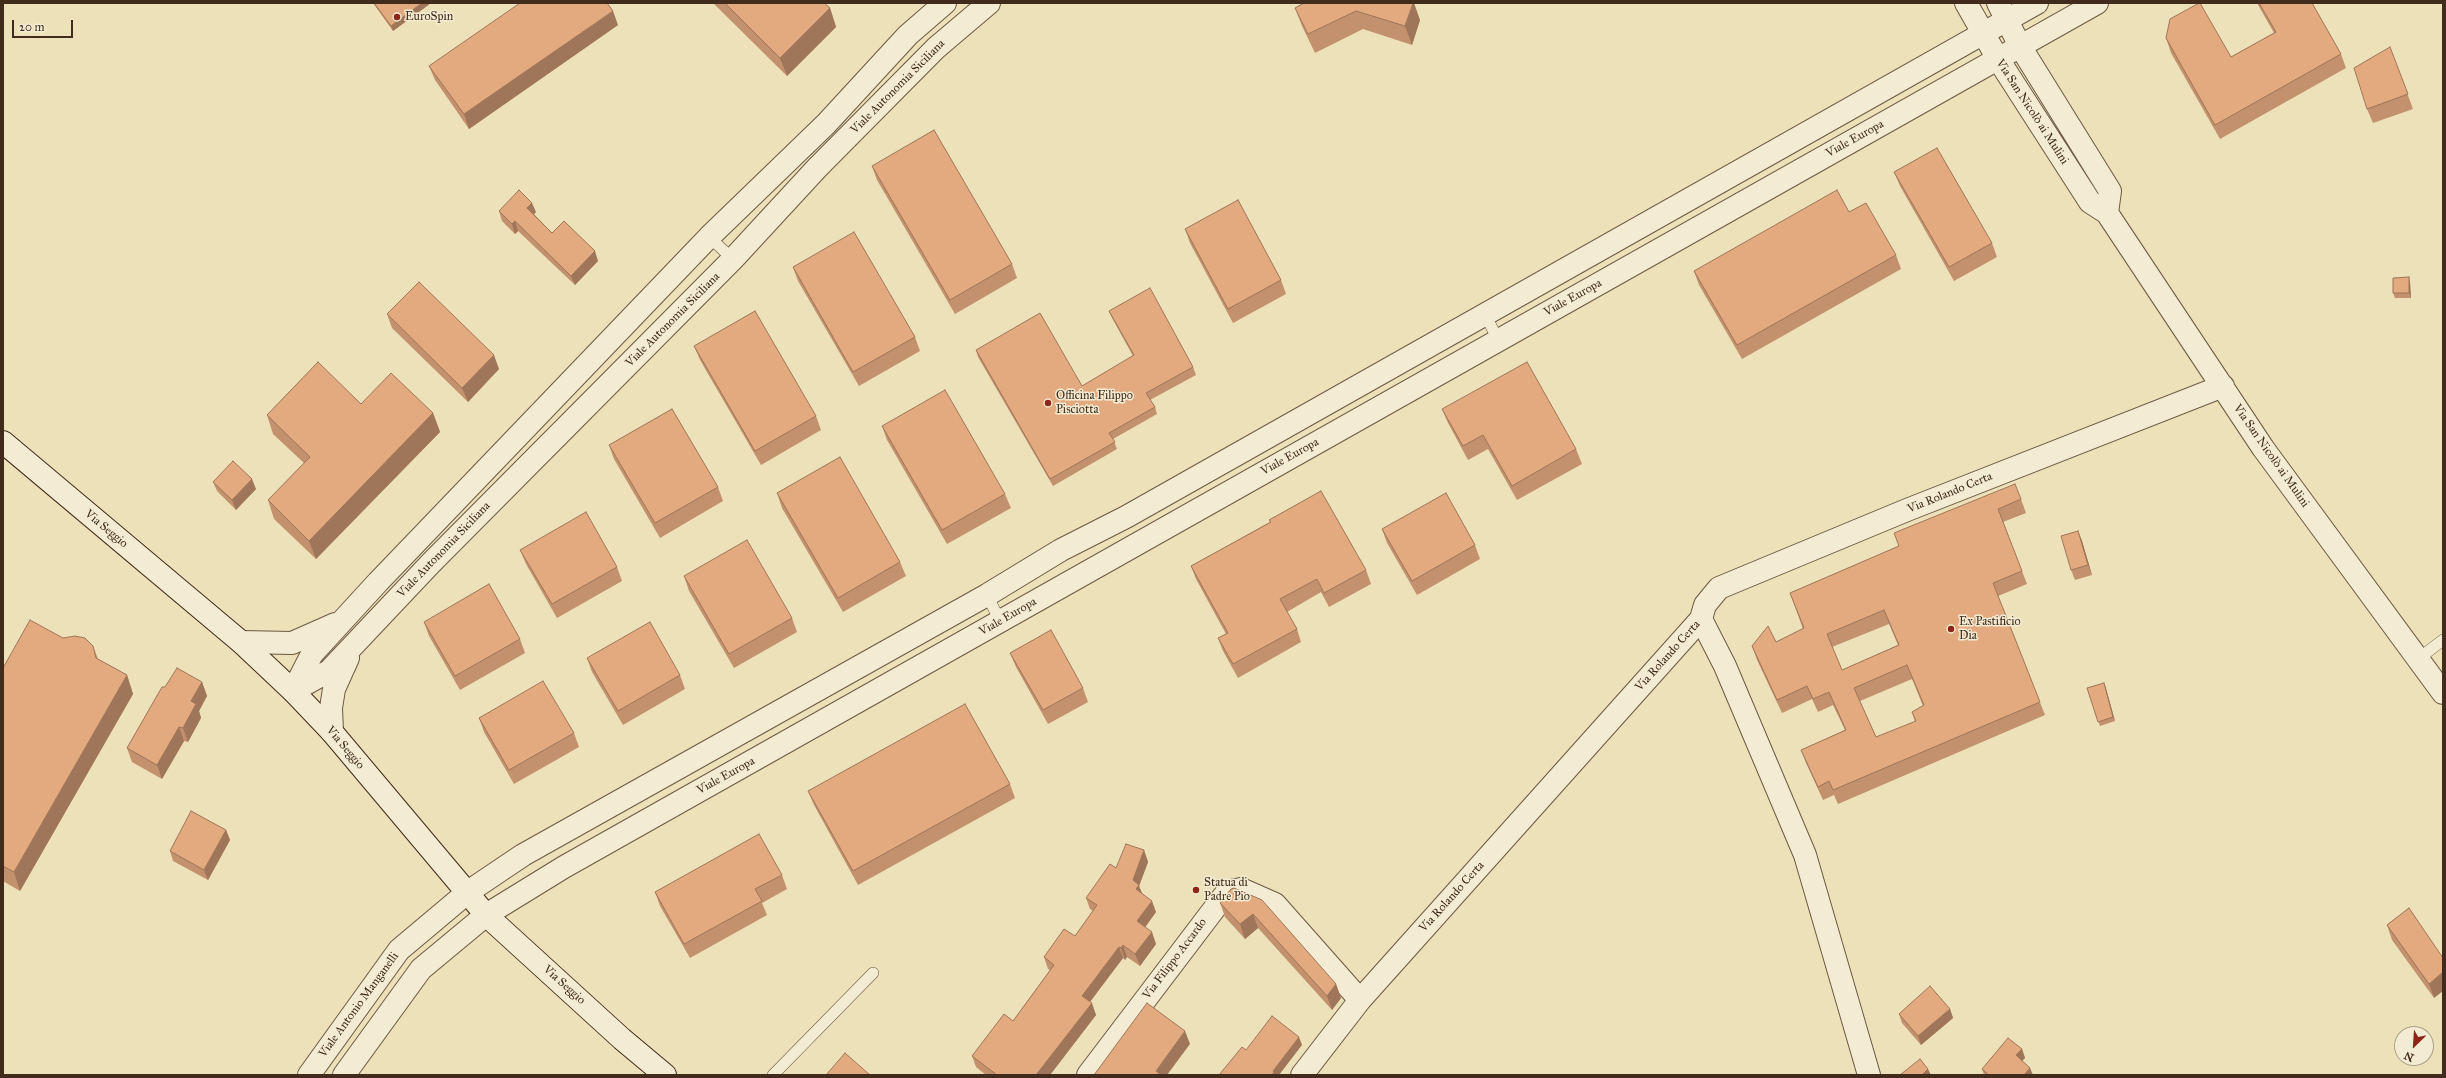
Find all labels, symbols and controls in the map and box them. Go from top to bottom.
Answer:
place label: EuroSpin [405,10,453,24]
scale bar [14,12,75,38]
marker: EuroSpin [392,12,402,22]
text: 20 m [19,20,45,34]
street label: Viale Autonomia Siciliana [848,37,948,137]
street label: Via San Nicolò ai Mulini [1993,57,2071,167]
street label: Viale Europa [1823,117,1887,161]
street label: Viale Autonomia Siciliana [623,270,723,370]
street label: Viale Europa [1541,276,1605,320]
place label: Officina Filippo Pisciotta [1056,389,1133,417]
marker: Officina Filippo Pisciotta [1043,398,1053,408]
street label: Via San Nicolò ai Mulini [2230,402,2312,510]
street label: Viale Europa [1258,435,1322,479]
street label: Via Rolando Certa [1905,469,1995,517]
street label: Viale Autonomia Siciliana [395,499,493,601]
street label: Via Seggio [82,507,130,551]
street label: Viale Europa [977,595,1039,639]
place label: Ex Pastificio Dia [1959,615,2021,643]
street label: Via Rolando Certa [1632,618,1704,694]
marker: Ex Pastificio Dia [1946,624,1956,634]
street label: Via Seggio [323,724,367,772]
street label: Viale Europa [694,754,758,798]
street label: Via Rolando Certa [1416,859,1488,935]
place label: Statua di Padre Pio [1204,876,1250,904]
marker: Statua di Padre Pio [1191,885,1201,895]
street label: Via Filippo Accardo [1140,916,1210,1002]
street label: Viale Antonio Manganelli [316,950,402,1060]
street label: Via Seggio [540,962,588,1008]
north arrow [2394,1026,2434,1066]
text: N [2402,1049,2416,1064]

